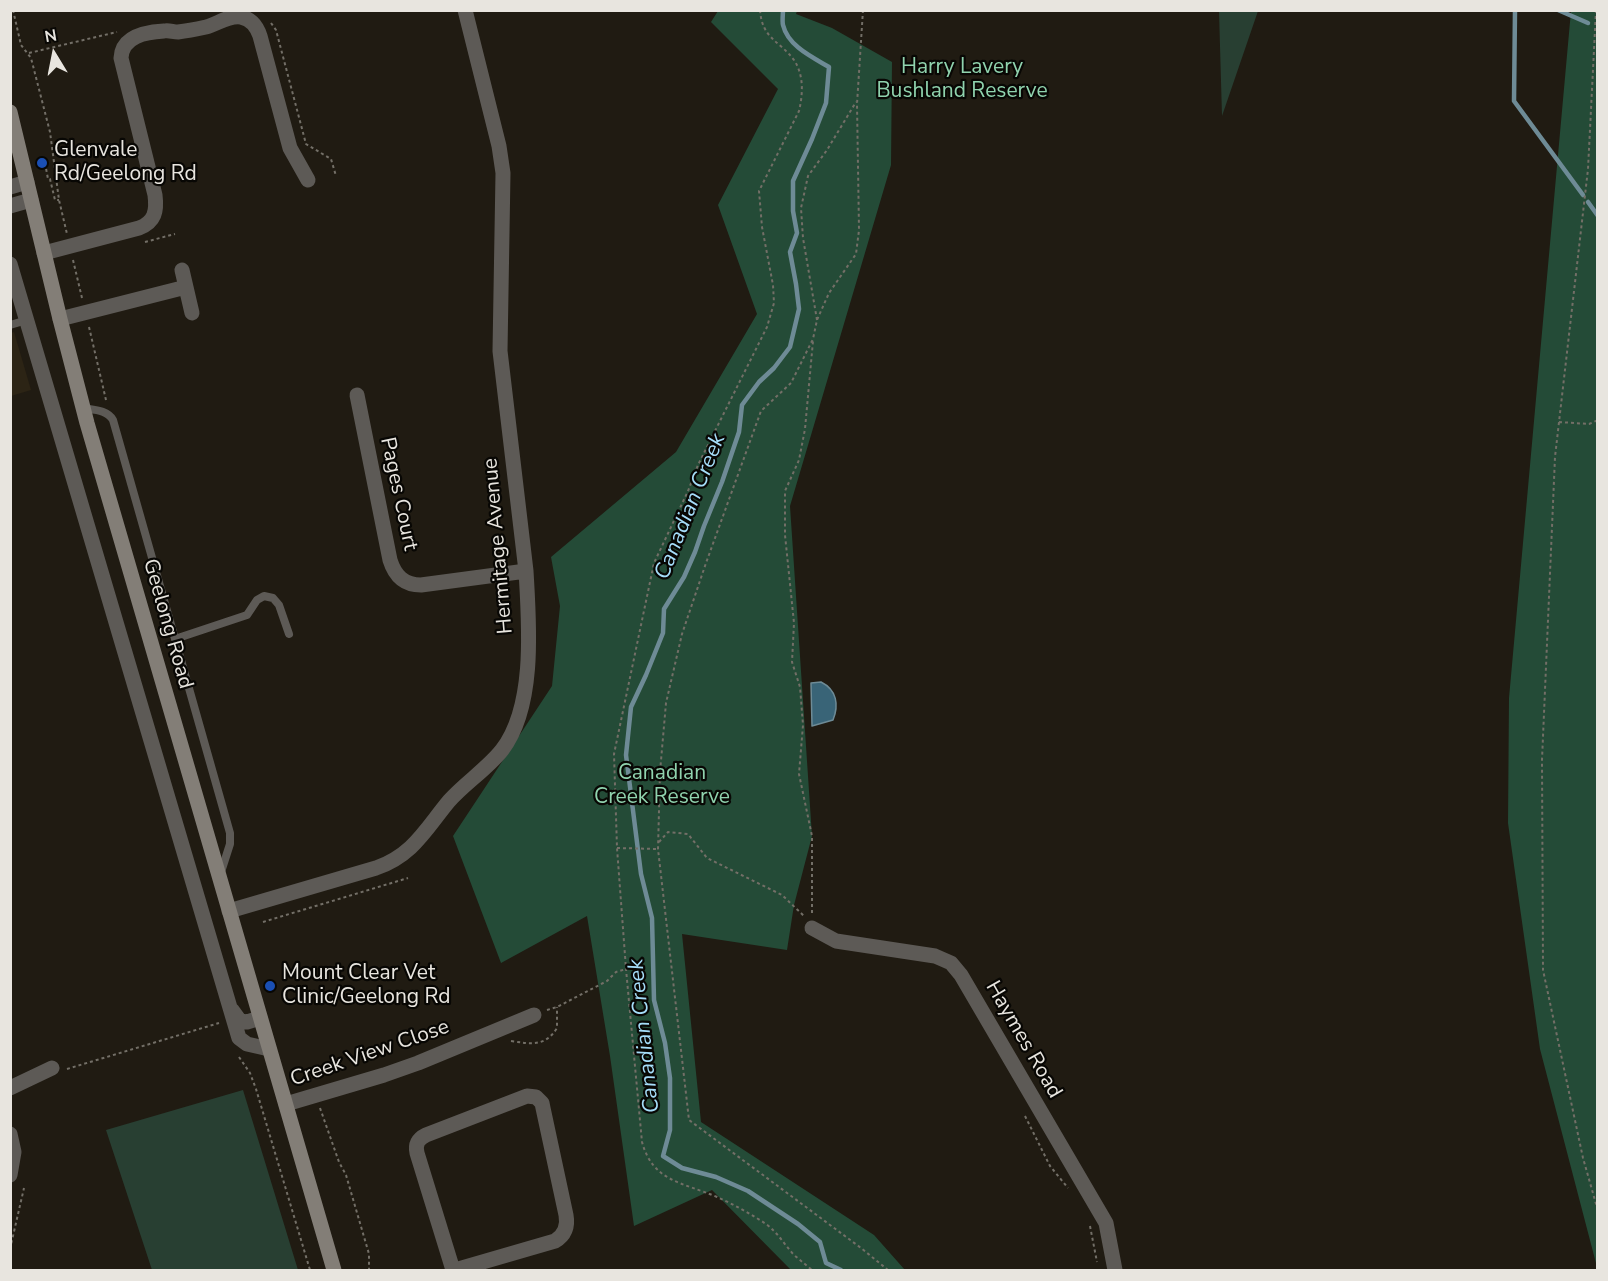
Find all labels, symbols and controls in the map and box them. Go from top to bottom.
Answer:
north arrow [24,24,84,84]
text: N [43,24,59,48]
park label: Harry Lavery Bushland Reserve [876,55,1048,105]
place label: Glenvale Rd/Geelong Rd [54,138,197,188]
marker: Glenvale Rd/Geelong Rd [35,156,49,170]
water label: Canadian Creek [650,430,732,584]
street label: Pages Court [374,435,422,553]
street label: Hermitage Avenue [479,457,519,635]
street label: Geelong Road [136,556,198,692]
park label: Canadian Creek Reserve [594,761,730,811]
water label: Canadian Creek [624,958,666,1114]
place label: Mount Clear Vet Clinic/Geelong Rd [282,961,451,1011]
street label: Haymes Road [979,977,1067,1103]
marker: Mount Clear Vet Clinic/Geelong Rd [263,979,277,993]
street label: Creek View Close [287,1015,453,1093]

